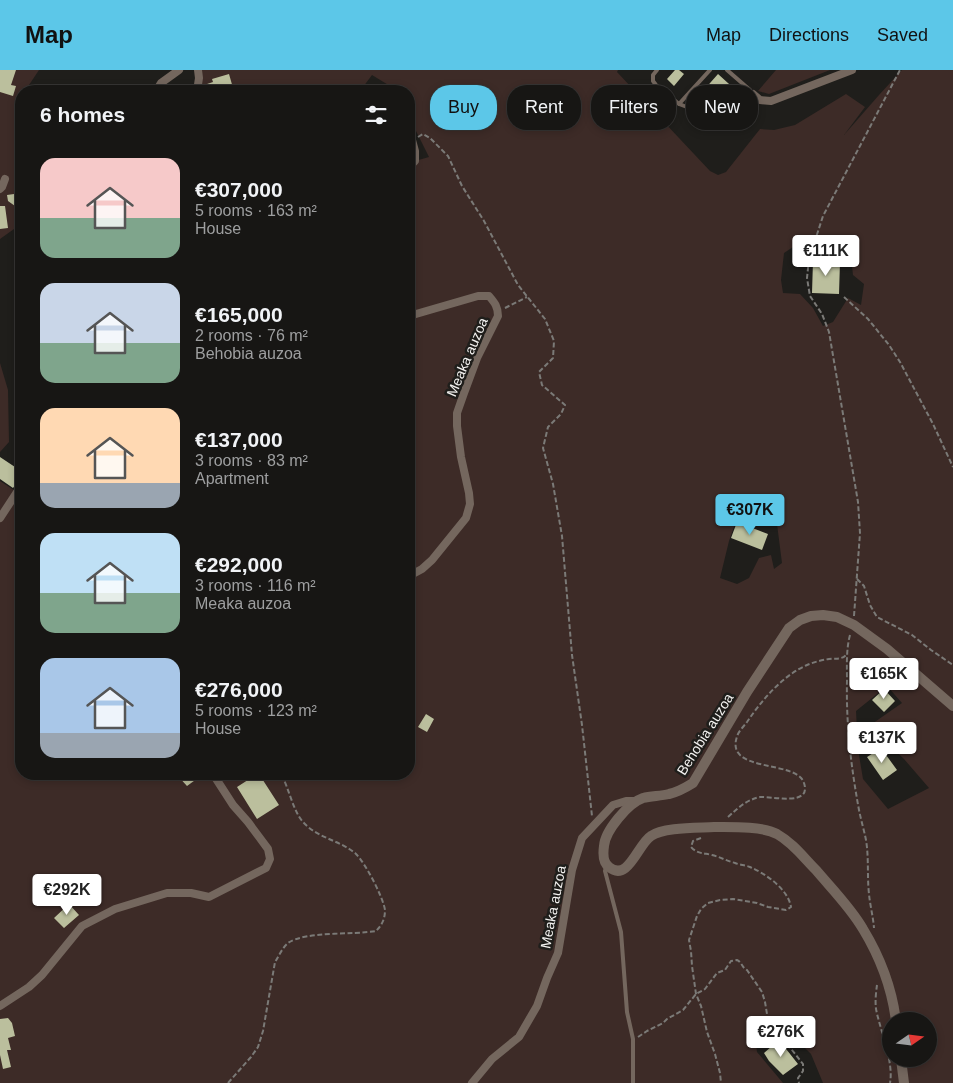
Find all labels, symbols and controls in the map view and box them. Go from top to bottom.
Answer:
text: Map [25,21,73,48]
text: Map [706,25,741,45]
text: Directions [769,25,849,45]
text: Saved [877,25,928,45]
chip: Buy [430,85,497,130]
chip: Rent [507,85,581,130]
chip: Filters [591,85,676,130]
chip: New [686,85,758,130]
icon: filters [362,101,390,129]
text: 6 homes [40,103,125,126]
icon: home [80,178,140,238]
text: €307,000 [195,178,283,201]
text: 5 rooms · 163 m² [195,202,317,219]
text: House [195,220,241,237]
pin: €111K [791,234,861,277]
text: €111K [803,242,849,259]
icon: home [80,303,140,363]
text: €165,000 [195,303,283,326]
street label: Meaka auzoa [443,315,491,399]
text: 2 rooms · 76 m² [195,327,308,344]
text: Behobia auzoa [195,345,302,362]
icon: home [80,428,140,488]
text: €137,000 [195,428,283,451]
text: 3 rooms · 83 m² [195,452,308,469]
text: Apartment [195,470,269,487]
pin: €307K [715,494,785,536]
text: €307K [726,501,774,518]
icon: home [80,553,140,613]
text: €292,000 [195,553,283,576]
text: 3 rooms · 116 m² [195,577,316,594]
text: Meaka auzoa [195,595,291,612]
pin: €165K [849,658,919,700]
text: €165K [860,665,908,682]
icon: home [80,678,140,738]
text: €276,000 [195,678,283,701]
street label: Behobia auzoa [673,690,737,778]
text: 5 rooms · 123 m² [195,702,317,719]
text: House [195,720,241,737]
pin: €137K [847,722,917,764]
text: €137K [858,729,906,746]
street label: Meaka auzoa [537,864,569,950]
pin: €292K [32,874,102,916]
text: €292K [43,881,91,898]
north arrow [882,1012,938,1068]
map controls [882,1012,937,1067]
pin: €276K [746,1016,816,1058]
text: €276K [757,1023,805,1040]

